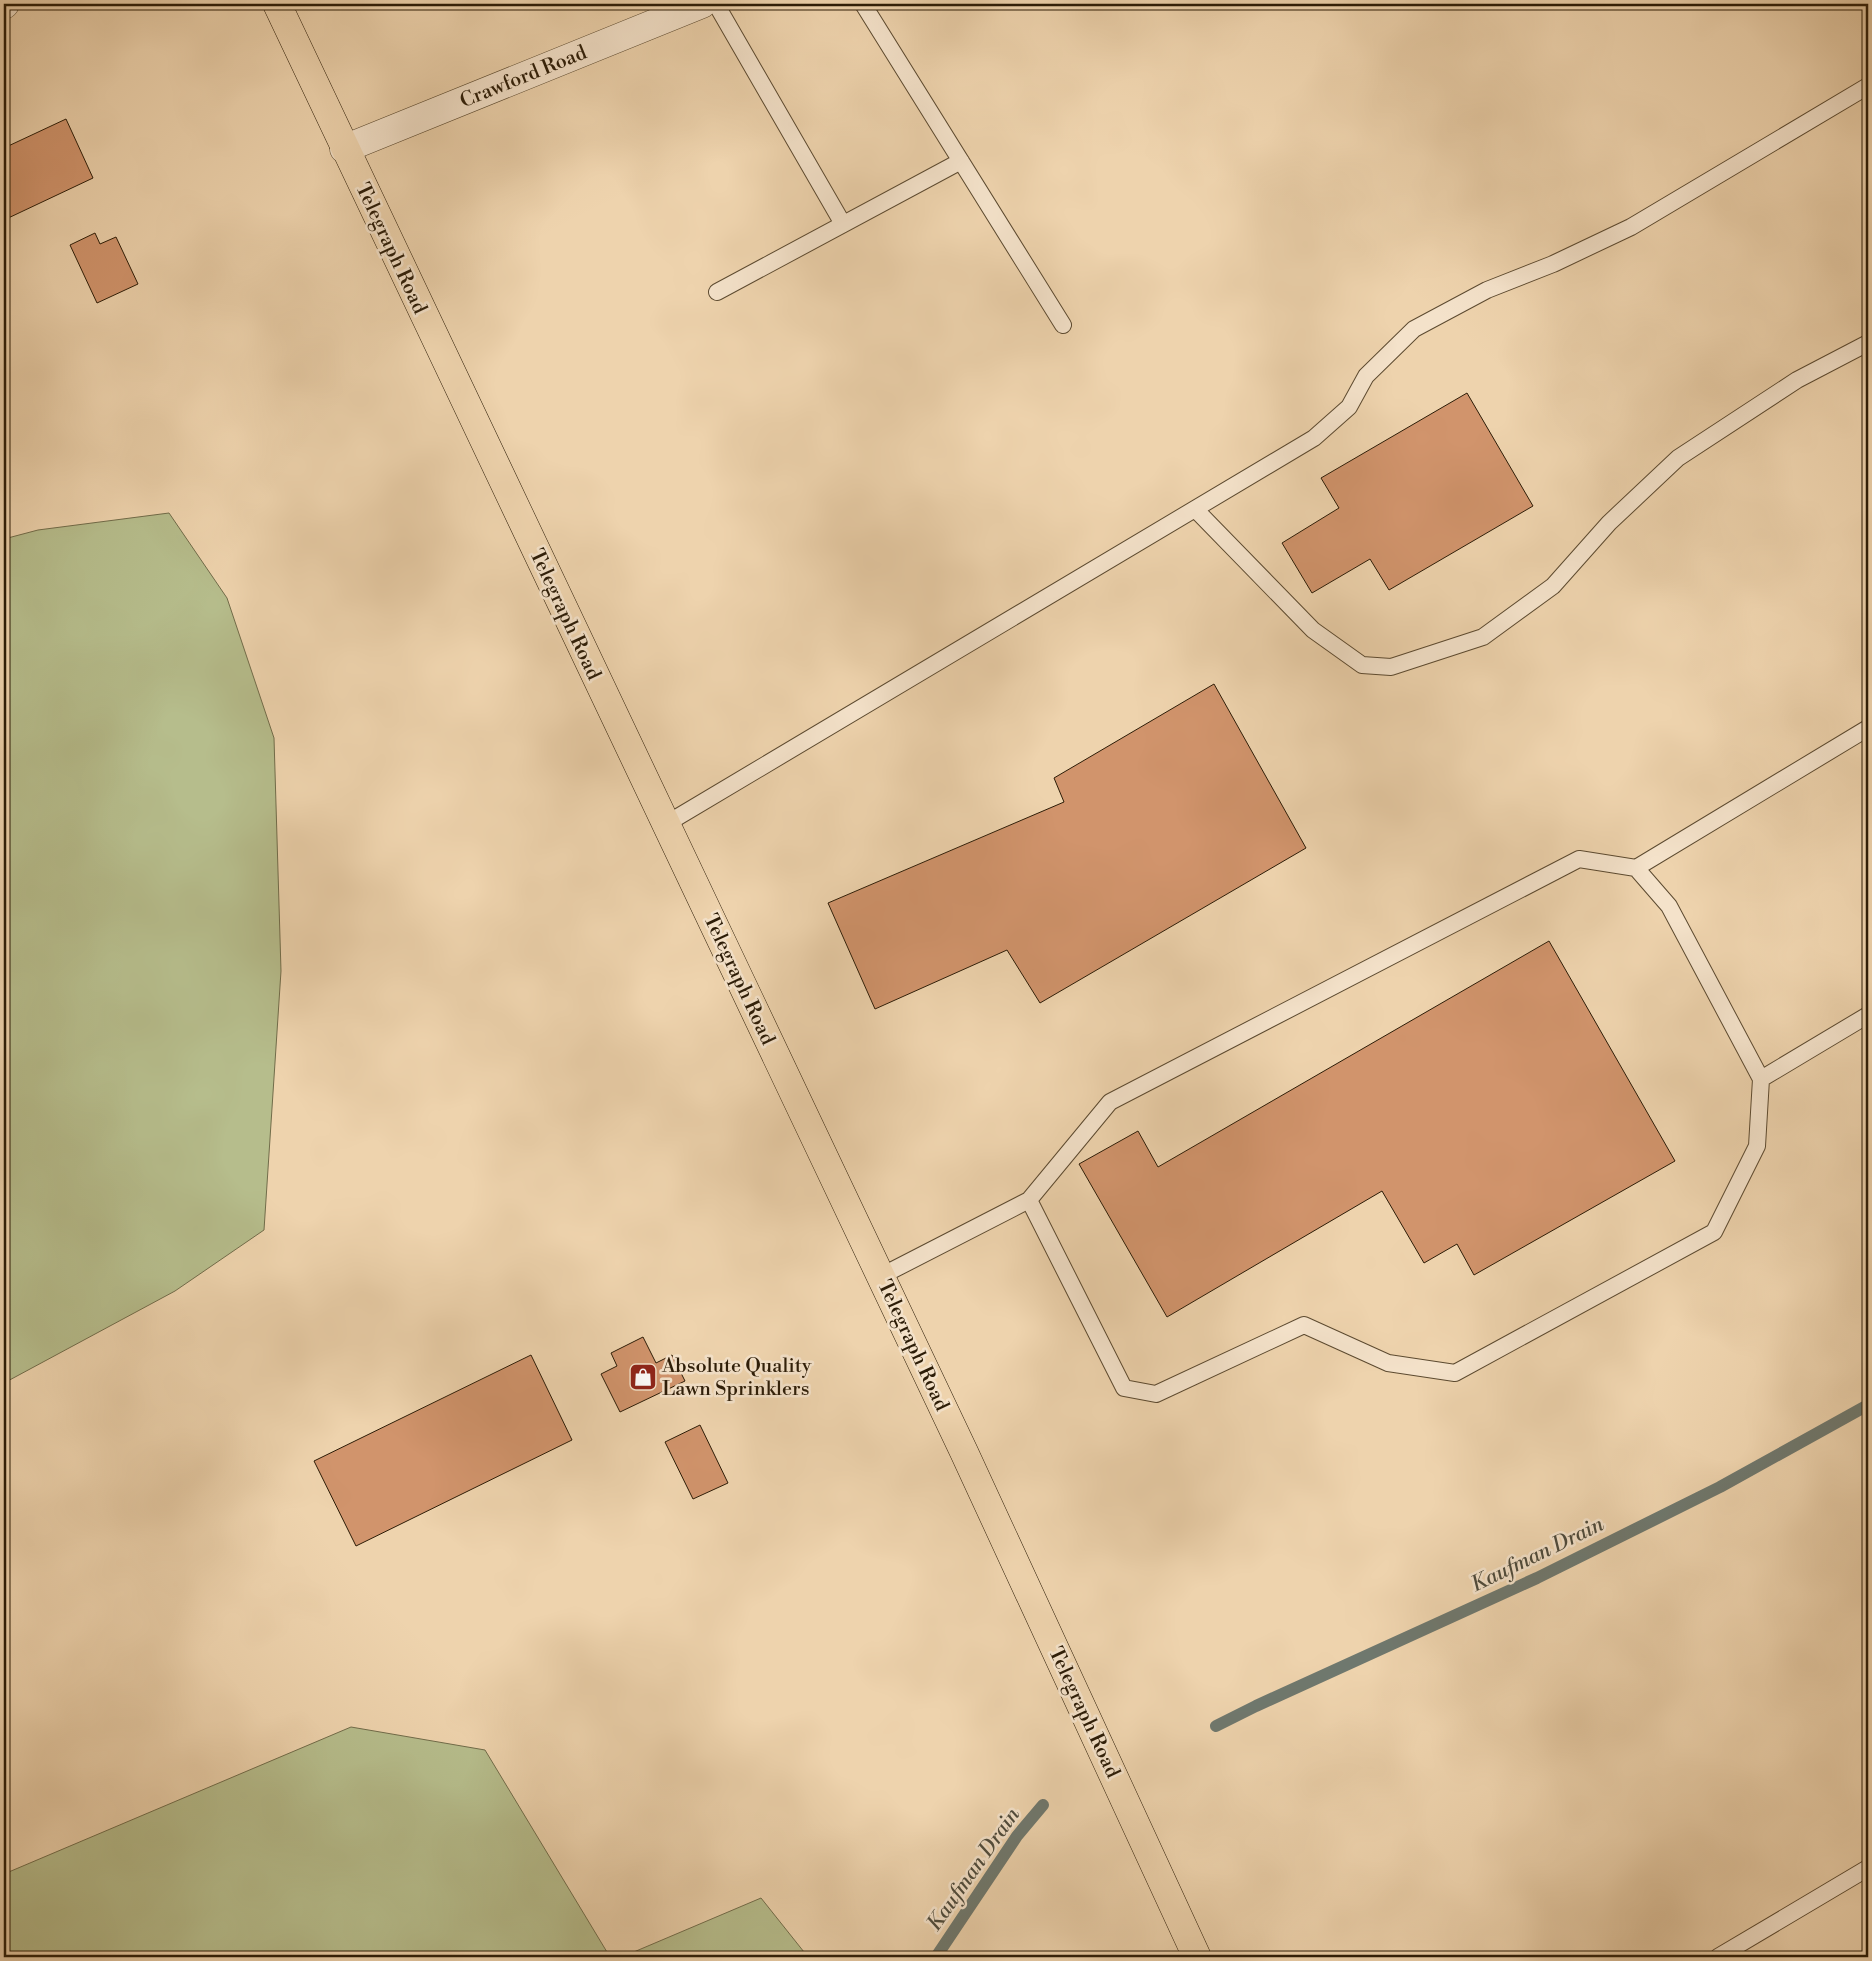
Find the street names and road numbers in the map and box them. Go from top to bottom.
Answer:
street label: Crawford Road [457,40,591,114]
street label: Telegraph Road [349,179,432,319]
street label: Telegraph Road [523,545,606,685]
street label: Telegraph Road [697,910,780,1050]
street label: Telegraph Road [871,1276,954,1416]
street label: Telegraph Road [1042,1643,1125,1783]

